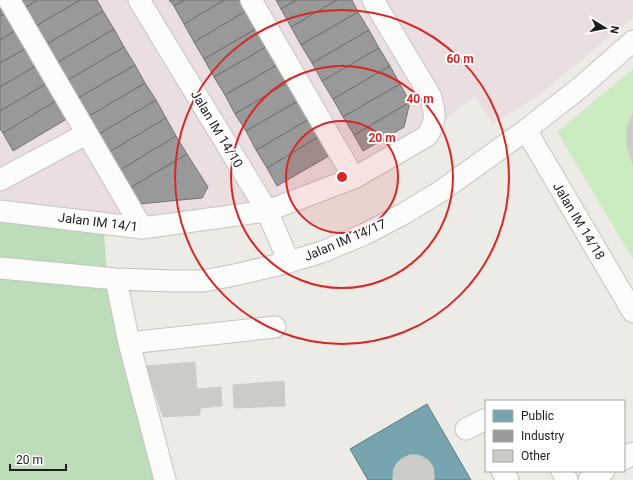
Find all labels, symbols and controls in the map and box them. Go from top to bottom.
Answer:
north arrow [585,8,625,48]
text: N [607,25,621,35]
text: 60 m [446,52,474,66]
street label: Jalan IM 14/10 [188,88,246,170]
text: 40 m [406,92,434,106]
text: 20 m [368,131,396,145]
centre of rings [335,170,349,184]
street label: Jalan IM 14/18 [550,180,608,262]
street label: Jalan IM 14/1 [57,210,139,234]
street label: Jalan IM 14/17 [302,216,388,264]
legend [485,400,625,472]
text: Public [521,409,554,423]
text: Industry [521,429,565,443]
scale bar [10,446,66,472]
text: Other [521,449,550,463]
text: 20 m [16,453,43,467]

